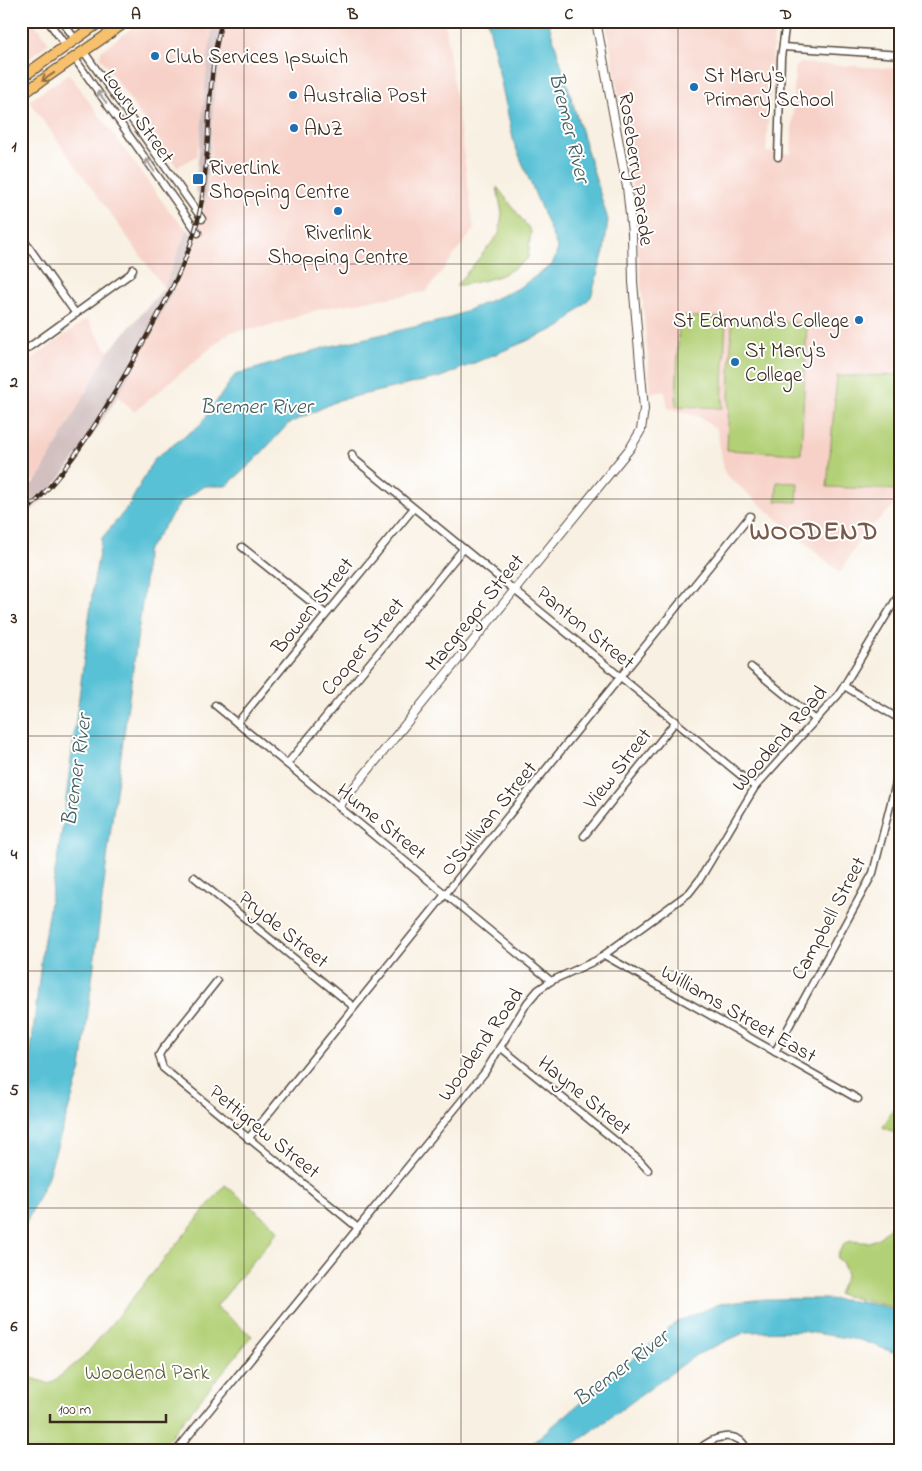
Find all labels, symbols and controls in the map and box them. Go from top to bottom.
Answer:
text: A [131,3,141,27]
text: B [347,3,359,27]
text: C [565,3,574,27]
text: D [779,3,792,27]
place label: Club Services Ipswich [165,43,348,73]
marker: Club Services Ipswich [149,50,161,62]
place label: St Mary's Primary School [704,62,834,118]
street label: Lowry Street [92,64,181,171]
water label: Bremer River [539,69,598,189]
one-way arrow [41,72,55,82]
marker: St Mary's Primary School [688,81,700,93]
place label: Australia Post [303,82,427,112]
marker: Australia Post [287,89,299,101]
one-way arrow [97,90,107,104]
street label: Roseberry Parade [607,91,661,249]
place label: ANZ [304,115,343,145]
marker: ANZ [288,122,300,134]
text: 1 [11,135,17,159]
place label: RiverLink Shopping Centre [209,154,350,210]
one-way arrow [145,158,155,172]
marker: RiverLink Shopping Centre [191,172,205,186]
marker: Riverlink Shopping Centre [332,205,344,217]
place label: Riverlink Shopping Centre [268,219,409,275]
place label: St Edmund's College [673,307,850,339]
marker: St Edmund's College [853,314,865,326]
place label: St Mary's College [745,337,826,393]
marker: St Mary's College [729,356,741,368]
text: 2 [9,371,18,395]
water label: Bremer River [200,392,316,424]
district label: WOODEND [749,514,879,552]
street label: Macgregor Street [419,548,534,680]
street label: Bowen Street [265,551,362,662]
street label: Panton Street [529,579,640,678]
street label: Cooper Street [314,592,413,703]
text: 3 [10,607,18,631]
street label: Woodend Road [726,679,835,799]
water label: Bremer River [54,709,102,828]
street label: View Street [577,722,660,817]
street label: O'Sullivan Street [434,755,545,883]
street label: Hume Street [329,777,432,868]
text: 4 [10,843,18,867]
street label: Campbell Street [785,852,875,986]
street label: Pryde Street [230,885,335,978]
street label: Williams Street East [655,958,821,1072]
street label: Woodend Road [431,982,532,1108]
street label: Hayne Street [529,1049,637,1145]
street label: Pettigrew Street [200,1078,326,1188]
text: 5 [9,1079,19,1103]
text: 6 [9,1315,18,1339]
water label: Bremer River [567,1321,679,1416]
park label: Woodend Park [85,1359,210,1389]
scale bar [50,1391,166,1423]
text: 100 m [58,1399,91,1421]

